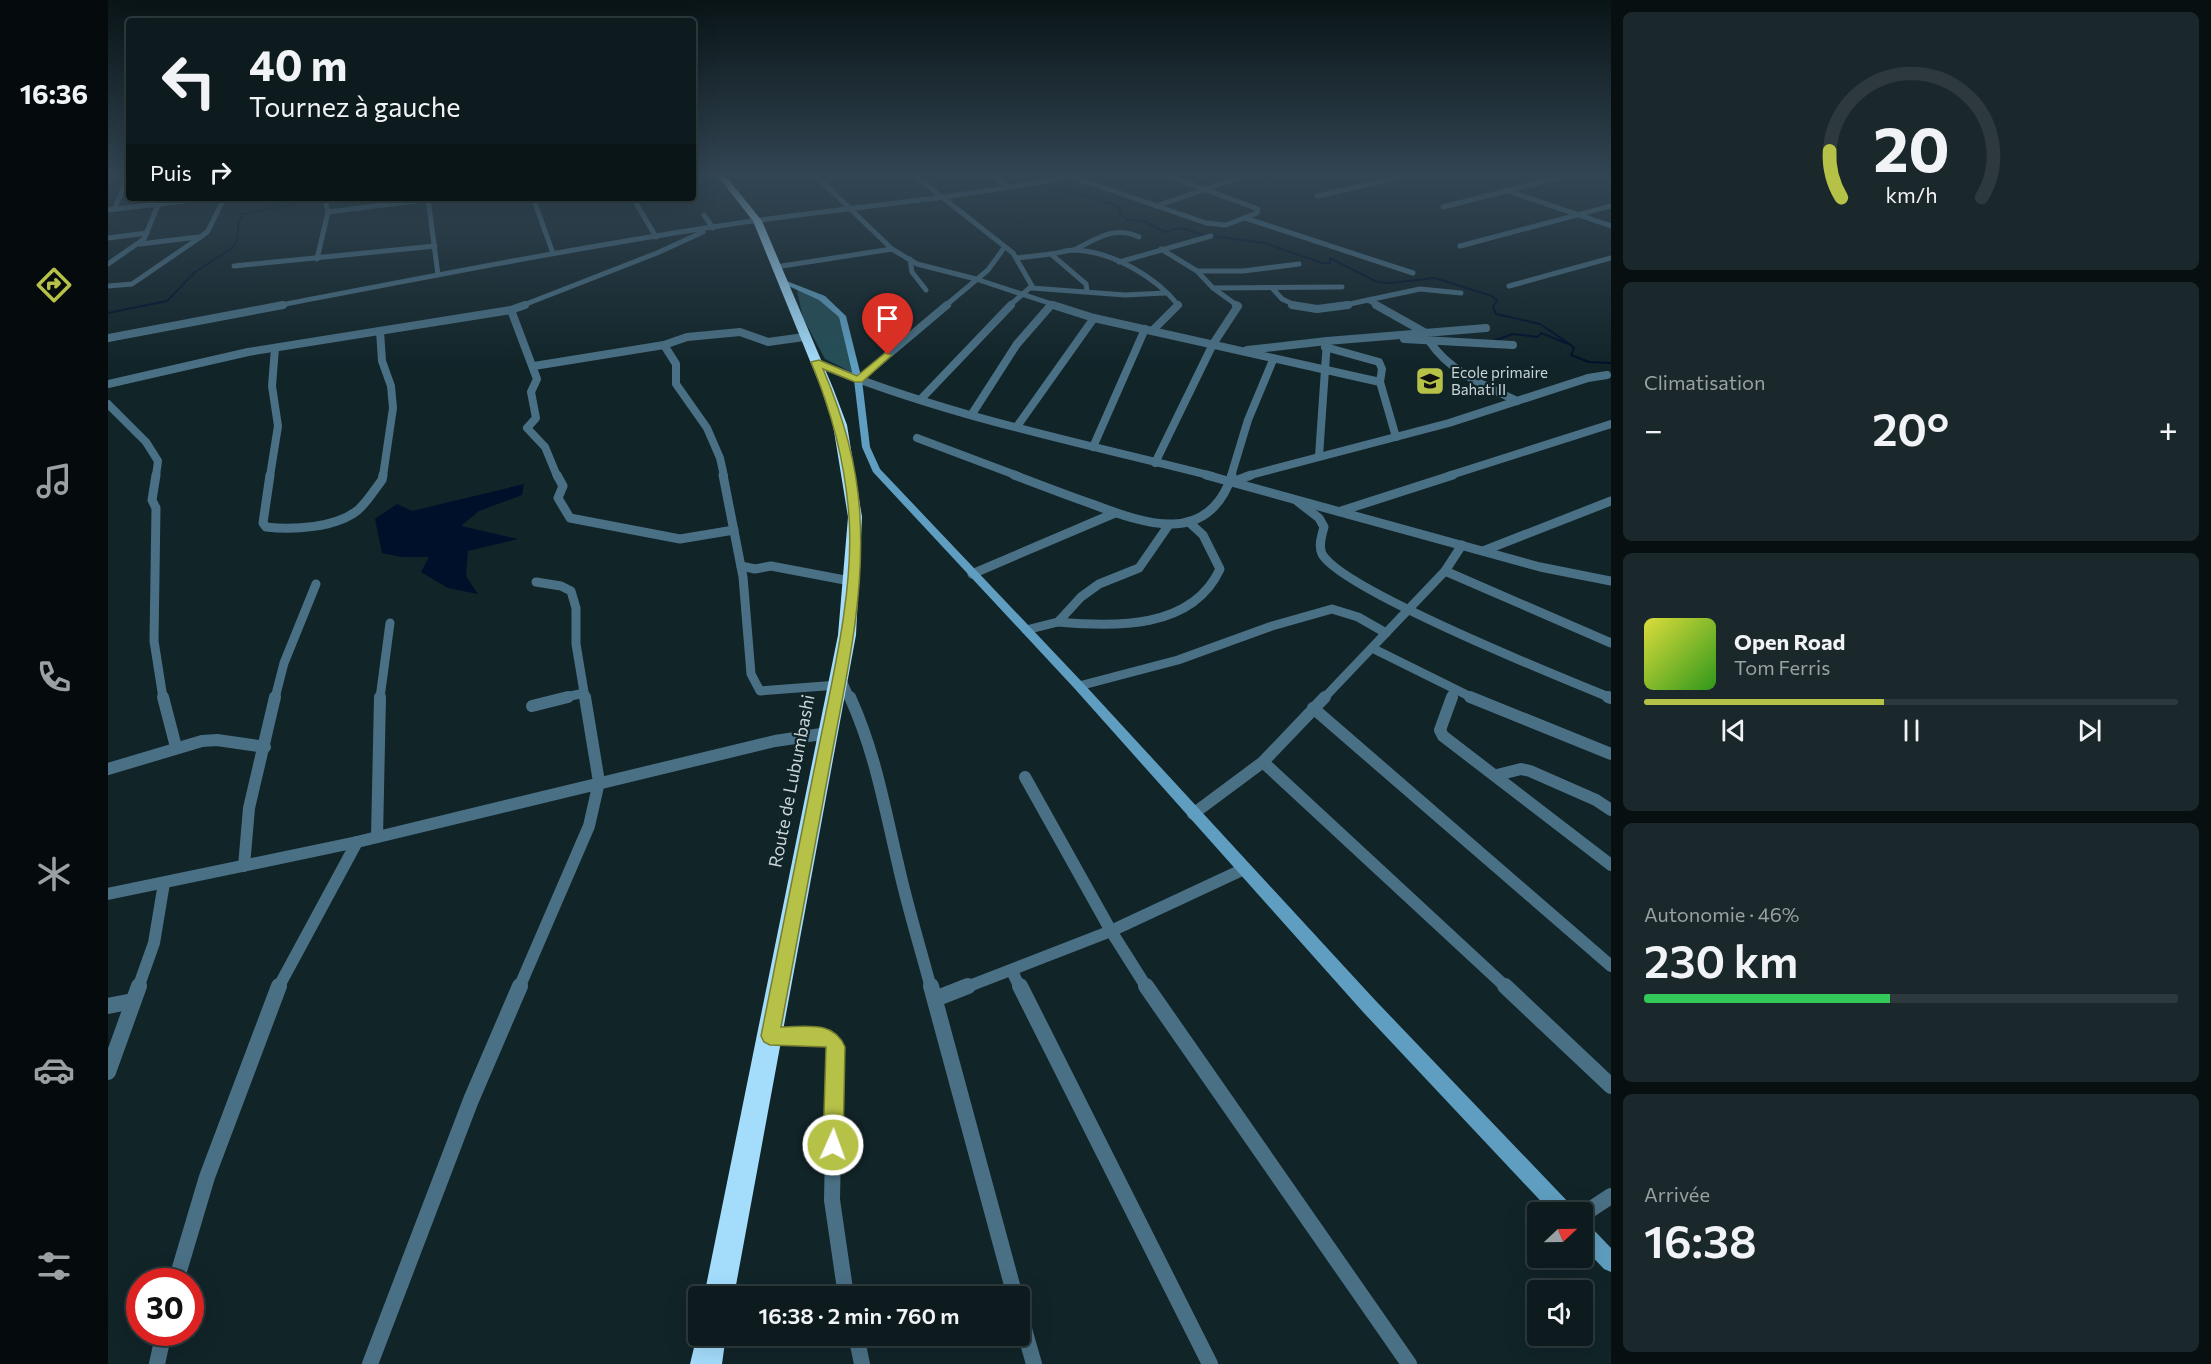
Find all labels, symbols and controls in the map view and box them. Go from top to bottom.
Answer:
text: 40 m [249,38,347,90]
icon: left [150,42,228,120]
text: 16:36 [20,77,88,110]
text: Tournez à gauche [249,90,460,123]
text: 20 [1873,109,1949,185]
icon: right [204,156,237,189]
text: Puis [150,159,192,186]
text: km/h [1885,182,1937,208]
icon: directions [33,264,75,306]
pin [862,293,913,355]
icon: arrive [871,302,904,335]
place label: Ecole primaire Bahati II [1451,363,1548,398]
school or university icon: Ecole primaire Bahati II [1414,365,1446,397]
text: Climatisation [1644,370,1765,394]
text: 20° [1872,400,1949,455]
text: − [1644,408,1663,449]
text: + [2159,408,2178,449]
icon: music [33,460,75,502]
text: Open Road [1734,628,1845,655]
text: Tom Ferris [1734,655,1830,679]
icon: phone [33,656,75,698]
street label: Route de Lubumbashi [763,693,819,869]
icon: previous [1717,714,1750,747]
icon: pause [1895,714,1928,747]
icon: next [2073,714,2106,747]
icon: climate [33,853,75,895]
text: Autonomie · 46% [1644,902,1799,926]
text: 230 km [1644,932,1798,987]
icon: car [33,1049,75,1091]
position arrow [801,1113,865,1177]
text: Arrivée [1644,1182,1710,1206]
north arrow [1527,1202,1593,1268]
map controls [1527,1202,1593,1346]
text: 16:38 [1644,1212,1757,1267]
icon: filters [33,1245,75,1287]
speed limit sign: 30 [126,1268,204,1346]
button: sound [1527,1280,1593,1346]
text: 16:38 · 2 min · 760 m [759,1302,959,1329]

